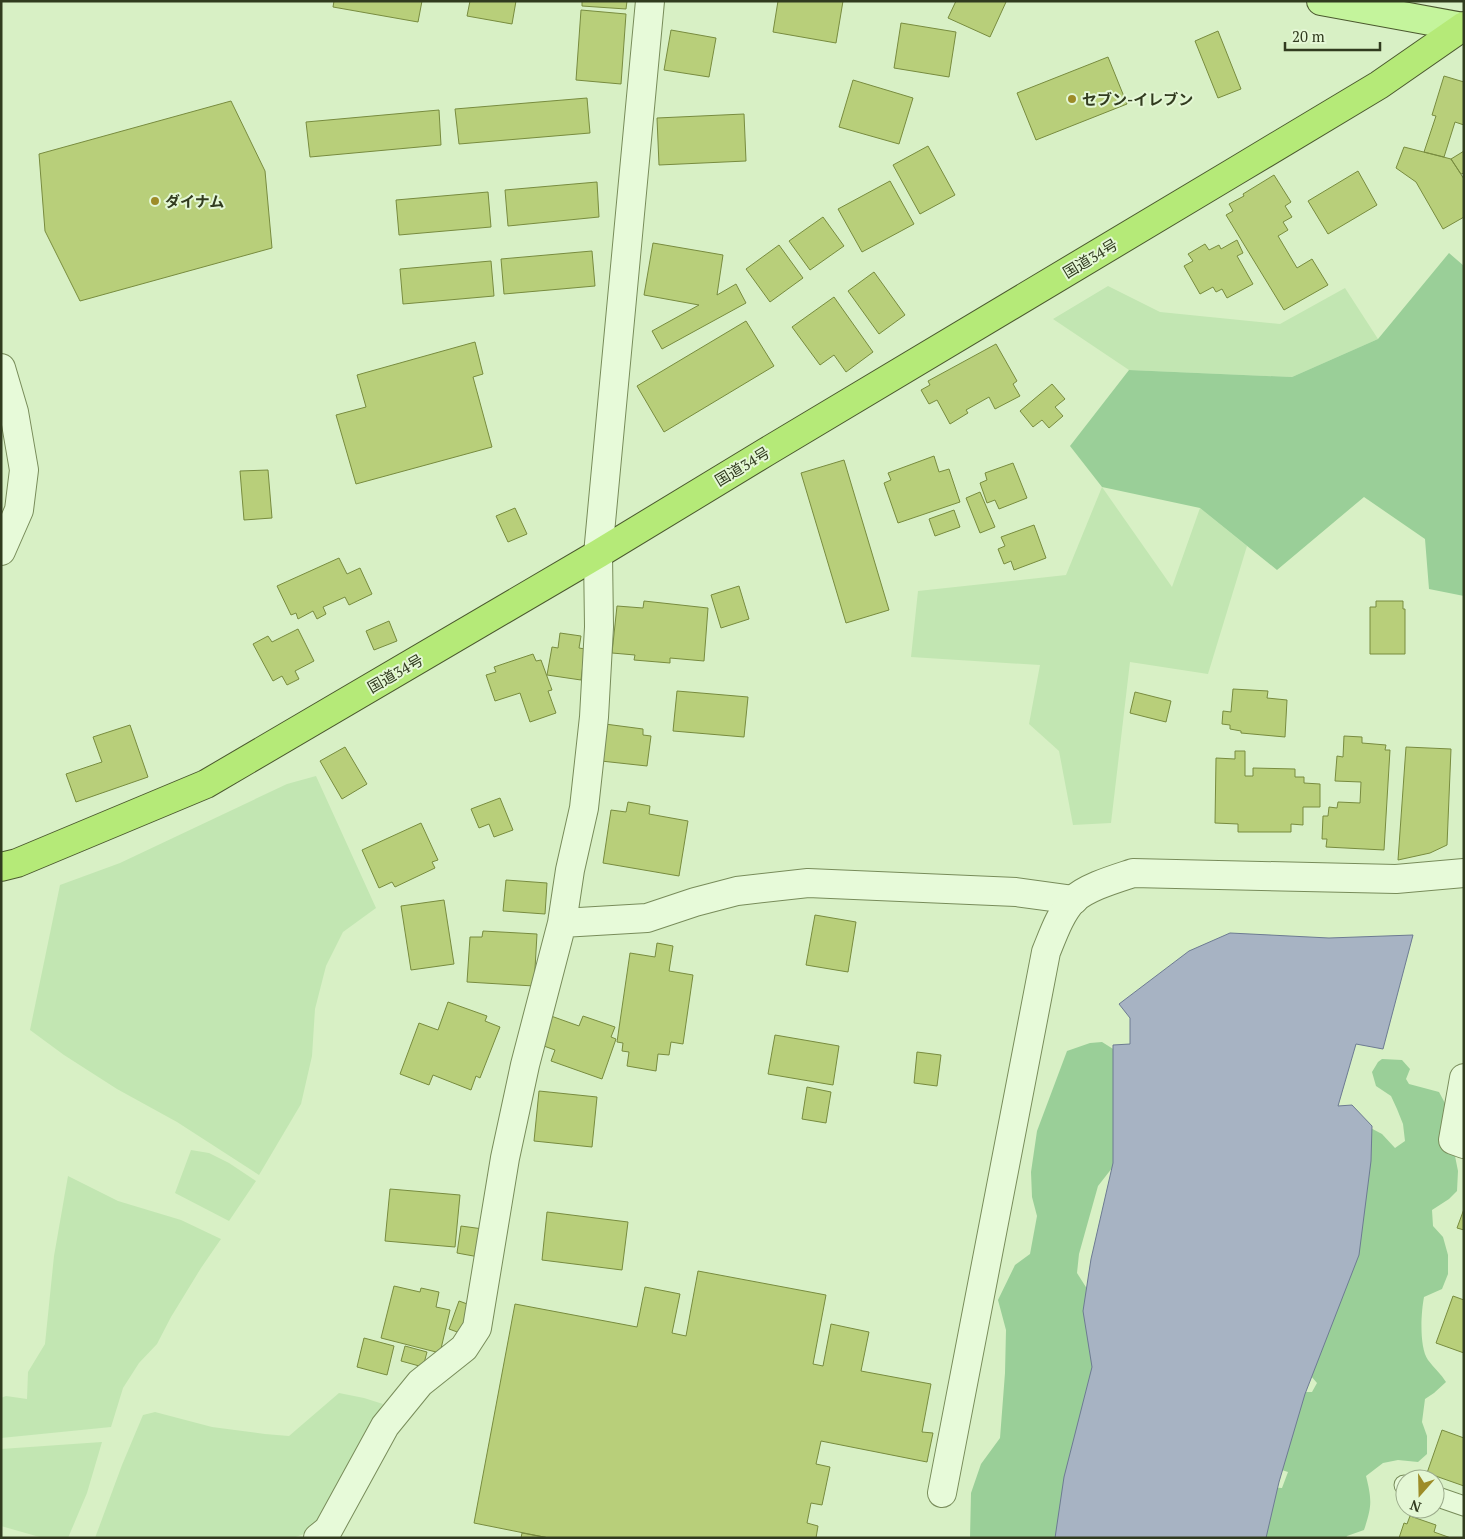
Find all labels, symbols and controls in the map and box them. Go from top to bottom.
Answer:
scale bar [1285,20,1380,52]
text: 20 m [1292,26,1325,46]
place label: セブン-イレブン [1082,89,1193,109]
marker: セブン-イレブン [1066,93,1078,105]
place label: ダイナム [165,191,224,211]
marker: ダイナム [149,195,161,207]
street label: 国道34号 [1059,234,1121,282]
street label: 国道34号 [711,442,773,490]
street label: 国道34号 [364,649,426,697]
north arrow [1395,1469,1445,1519]
text: N [1407,1496,1424,1517]

